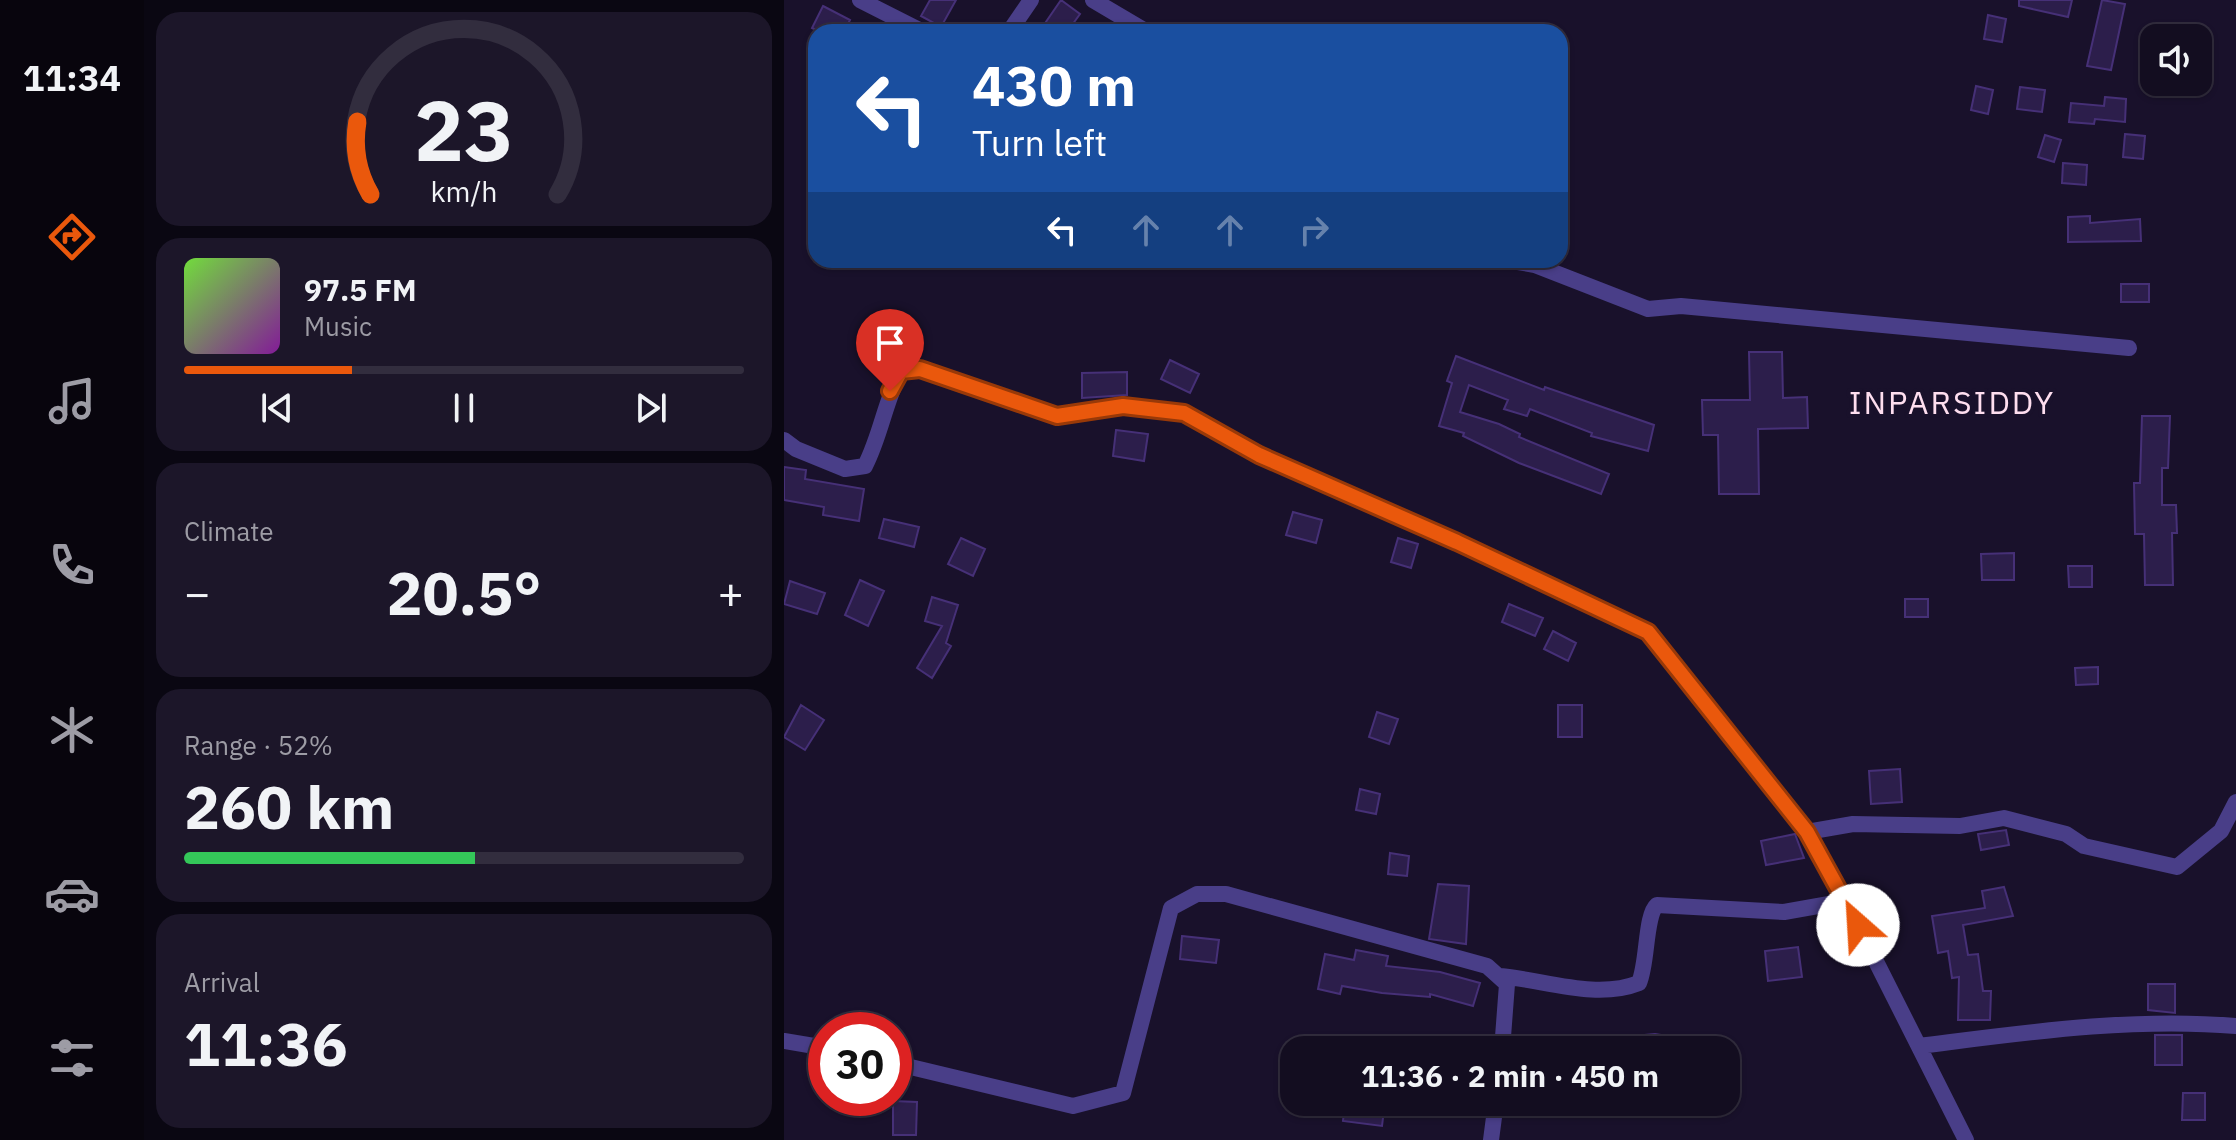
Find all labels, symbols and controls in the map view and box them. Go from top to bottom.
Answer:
map controls [2140,24,2212,96]
button: sound [2140,24,2212,96]
text: 430 m [972,49,1136,121]
text: 11:34 [23,54,121,101]
icon: left [840,56,944,160]
text: 23 [414,75,514,183]
text: Turn left [972,119,1107,166]
text: km/h [430,173,498,210]
icon: left [1040,208,1084,252]
icon: ahead [1124,208,1168,252]
icon: ahead [1208,208,1252,252]
icon: right [1292,208,1336,252]
icon: directions [44,209,100,265]
text: 97.5 FM [304,270,417,309]
text: Music [304,309,372,343]
pin [856,309,924,391]
icon: arrive [868,321,912,365]
icon: music [44,373,100,429]
district label: INPARSIDDY [1849,381,2055,423]
icon: previous [255,386,299,430]
icon: pause [442,386,486,430]
icon: next [629,386,673,430]
text: Climate [184,514,274,548]
icon: phone [44,537,100,593]
text: 20.5° [387,553,541,632]
text: − [184,564,210,621]
text: + [718,564,744,621]
icon: climate [44,702,100,758]
text: Range · 52% [184,728,333,762]
text: 260 km [184,767,394,846]
icon: car [44,866,100,922]
position arrow [1816,883,1900,967]
text: Arrival [184,965,260,999]
text: 11:36 [184,1004,348,1083]
speed limit sign: 30 [808,1012,912,1116]
icon: filters [44,1030,100,1086]
text: 11:36 · 2 min · 450 m [1361,1056,1659,1095]

